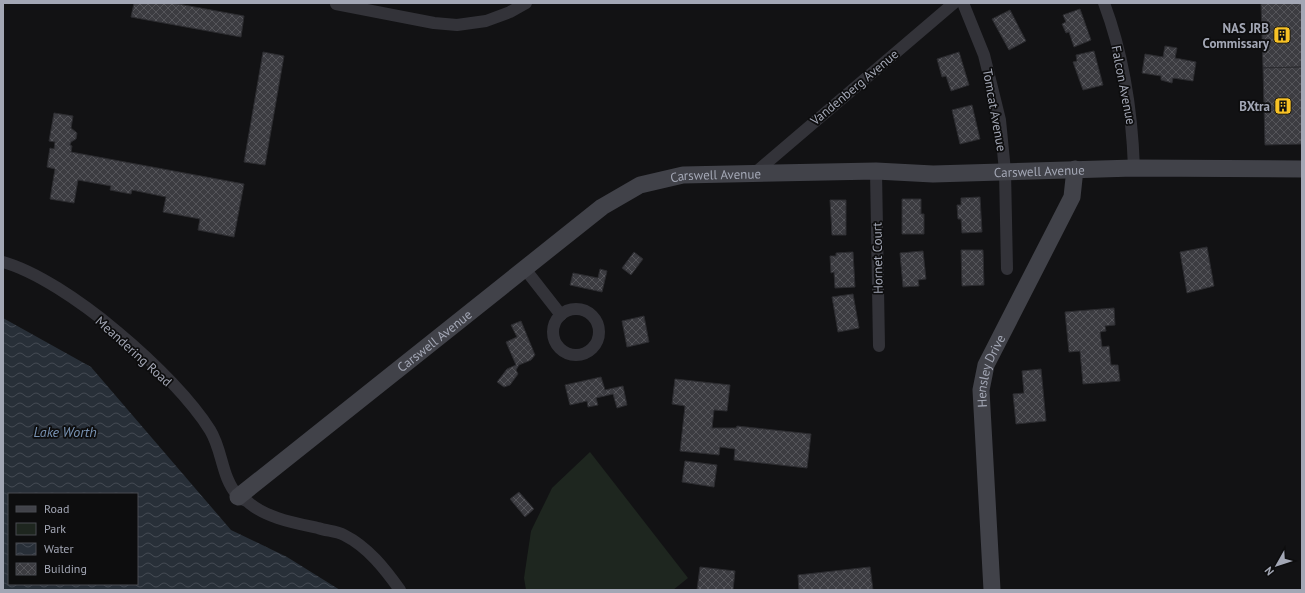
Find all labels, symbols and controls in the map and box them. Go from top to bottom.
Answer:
place label: NAS JRB Commissary [1203,20,1270,52]
building icon: NAS JRB Commissary [1272,25,1292,45]
street label: Falcon Avenue [1108,44,1140,126]
street label: Vandenberg Avenue [806,46,902,130]
street label: Tomcat Avenue [979,68,1010,153]
building icon: BXtra [1273,96,1293,116]
place label: BXtra [1239,98,1270,115]
street label: Carswell Avenue [994,161,1085,181]
street label: Carswell Avenue [669,165,761,187]
street label: Hornet Court [868,221,887,294]
street label: Carswell Avenue [394,306,475,376]
street label: Meandering Road [92,313,175,390]
street label: Hensley Drive [973,332,1009,408]
water label: Lake Worth [33,423,97,441]
legend [8,493,138,585]
text: Road [44,501,69,516]
text: Park [44,521,66,536]
text: Water [44,541,74,556]
north arrow [1257,545,1297,585]
text: Building [44,561,87,576]
text: N [1262,564,1277,579]

